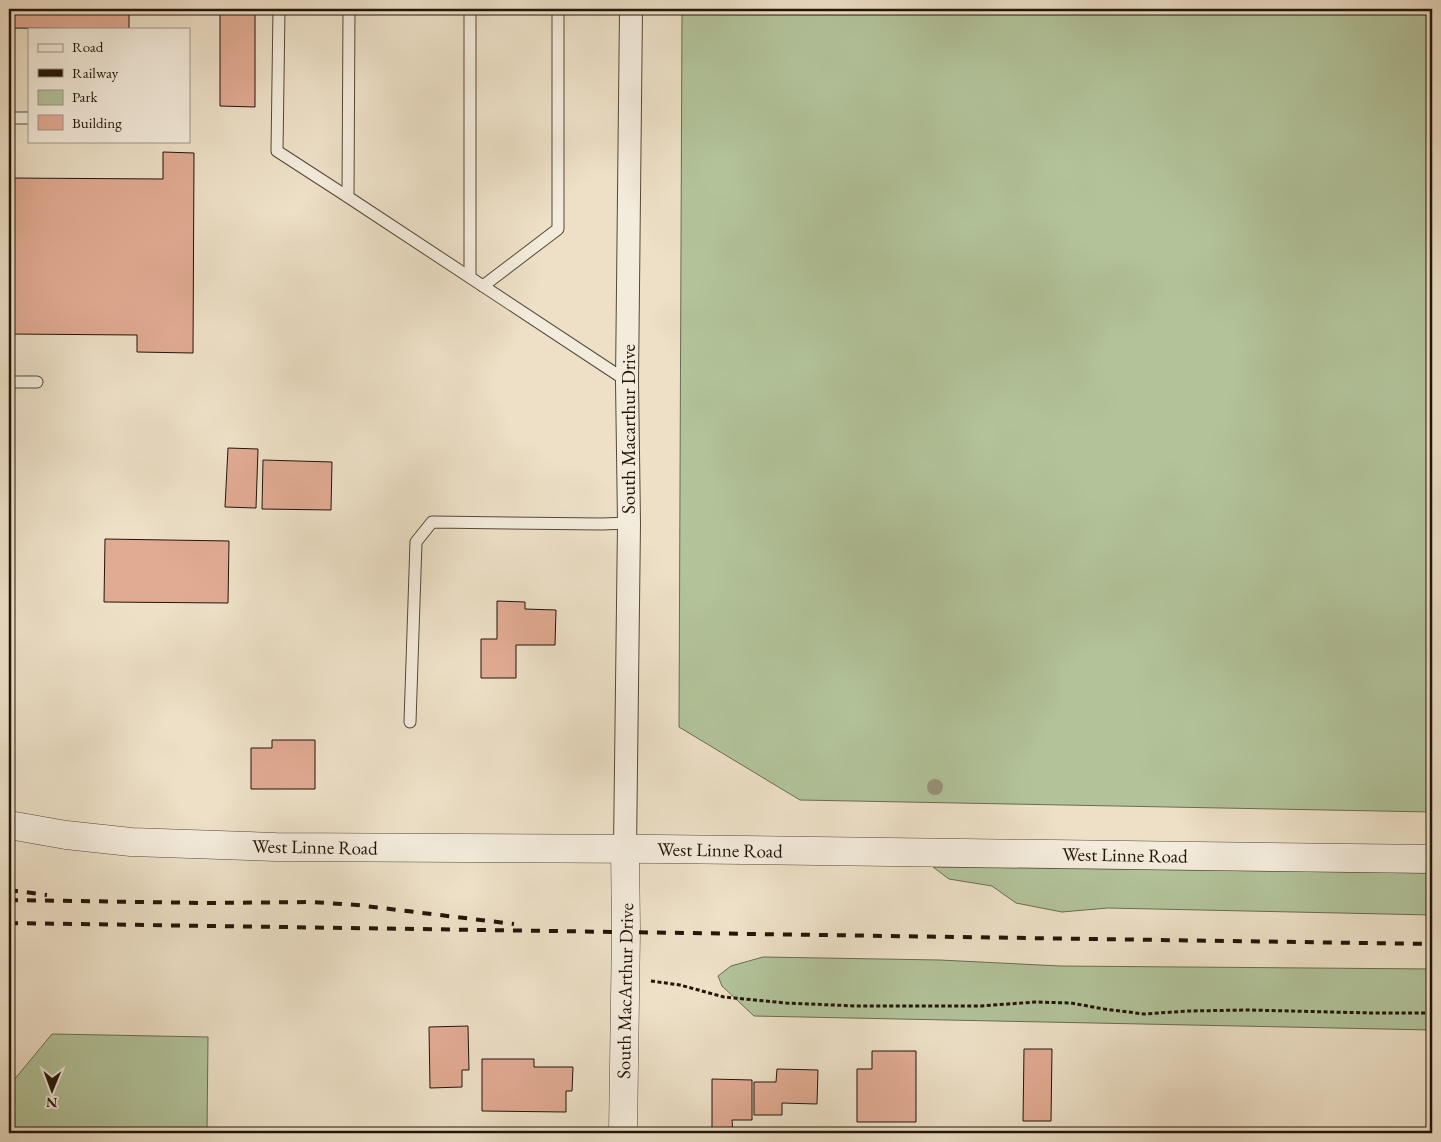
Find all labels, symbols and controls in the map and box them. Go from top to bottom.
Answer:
legend [28,28,190,142]
text: Road [72,37,104,56]
text: Railway [72,63,119,82]
text: Park [72,87,99,106]
text: Building [72,113,122,132]
street label: South Macarthur Drive [616,344,641,514]
street label: West Linne Road [252,833,378,861]
street label: West Linne Road [657,836,783,864]
street label: West Linne Road [1062,841,1188,869]
street label: South MacArthur Drive [611,903,639,1079]
north arrow [28,1064,78,1114]
text: N [45,1094,58,1112]

